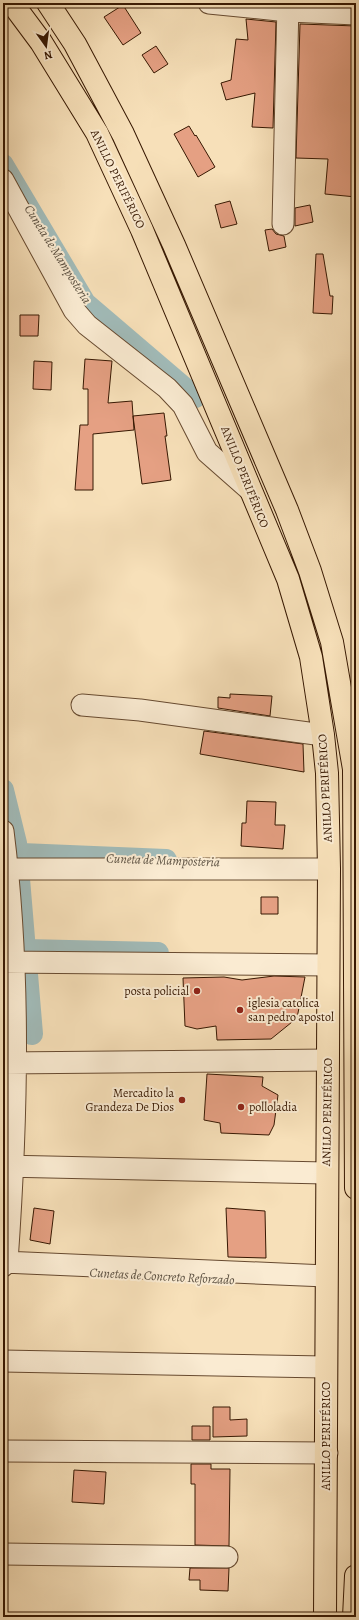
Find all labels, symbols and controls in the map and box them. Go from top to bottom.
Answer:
north arrow [26,26,66,66]
text: N [43,47,54,63]
street label: ANILLO PERIFÉRICO [87,126,149,231]
water label: Cuneta de Mamposteria [21,201,95,307]
street label: ANILLO PERIFÉRICO [217,423,273,530]
street label: ANILLO PERIFÉRICO [314,733,336,844]
water label: Cuneta de Mamposteria [106,850,220,870]
place label: posta policial [124,983,189,999]
marker: posta policial [192,986,202,996]
place label: iglesia catolica san pedro apostol [248,995,334,1025]
marker: iglesia catolica san pedro apostol [235,1005,245,1015]
street label: ANILLO PERIFÉRICO [318,1058,336,1167]
place label: Mercadito la Grandeza De Dios [85,1085,174,1115]
marker: Mercadito la Grandeza De Dios [177,1095,187,1105]
place label: polloladia [249,1099,297,1115]
marker: polloladia [236,1102,246,1112]
water label: Cunetas de Concreto Reforzado [89,1264,235,1288]
street label: ANILLO PERIFÉRICO [318,1382,334,1491]

